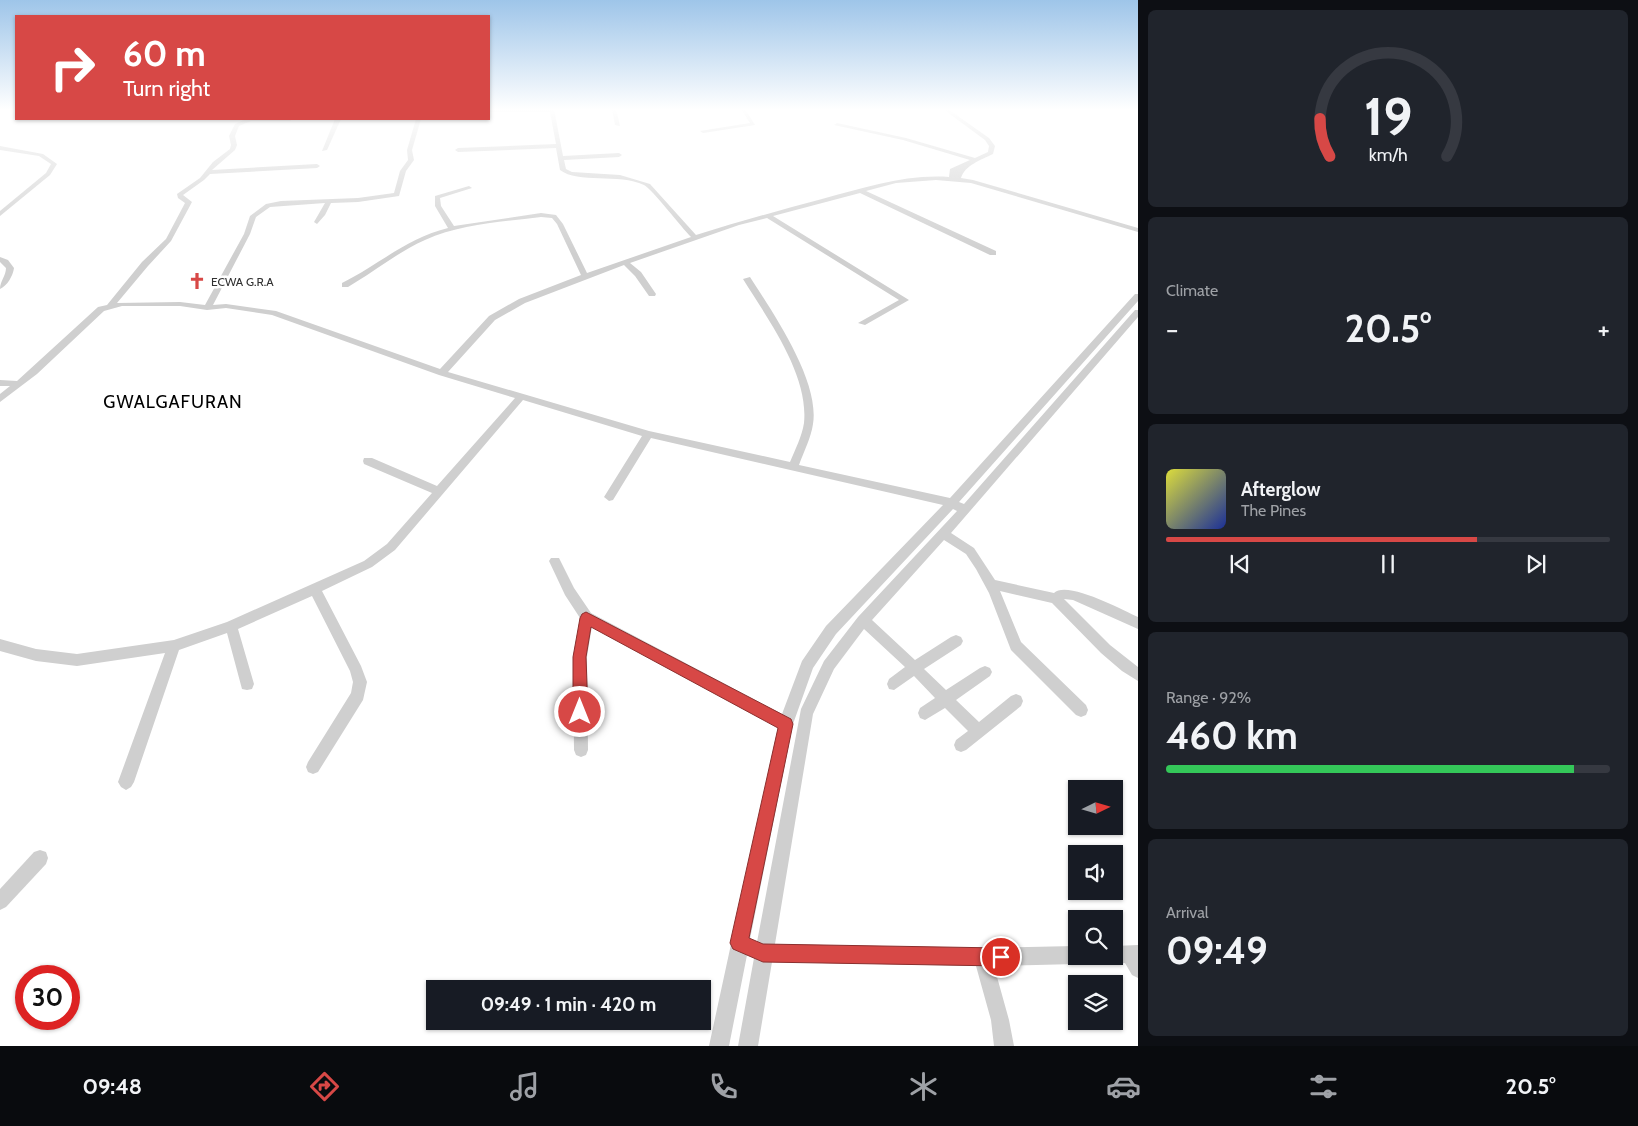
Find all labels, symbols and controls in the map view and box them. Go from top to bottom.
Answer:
text: 60 m [123,32,206,75]
icon: right [40,35,105,100]
text: Turn right [123,75,210,102]
text: 19 [1364,85,1412,148]
text: km/h [1368,144,1408,165]
church icon: ECWA G.R.A [187,271,207,291]
place label: ECWA G.R.A [211,274,274,289]
text: Climate [1166,281,1218,300]
text: 20.5° [1345,305,1431,352]
text: − [1166,312,1178,346]
text: + [1598,312,1610,346]
district label: GWALGAFURAN [103,391,243,413]
text: Afterglow [1241,478,1321,501]
text: The Pines [1241,501,1306,520]
icon: previous [1226,550,1254,578]
icon: pause [1374,550,1402,578]
icon: next [1522,550,1550,578]
position arrow [553,685,605,737]
text: Range · 92% [1166,688,1251,707]
text: 460 km [1166,712,1298,759]
north arrow [1068,780,1122,835]
map controls [1068,780,1123,1030]
button: sound [1068,845,1123,900]
text: Arrival [1166,903,1209,922]
button: search [1068,910,1123,965]
text: 09:49 [1166,927,1268,974]
pin [980,936,1022,978]
icon: arrive [987,943,1015,971]
speed limit sign: 30 [15,965,80,1030]
button: layers [1068,975,1123,1030]
text: 09:49 · 1 min · 420 m [481,993,656,1016]
icon: directions [307,1069,342,1104]
icon: music [507,1069,542,1104]
icon: phone [706,1069,741,1104]
icon: climate [906,1069,941,1104]
icon: car [1106,1069,1141,1104]
icon: filters [1306,1069,1341,1104]
text: 09:48 [82,1073,142,1100]
text: 20.5° [1506,1073,1556,1100]

